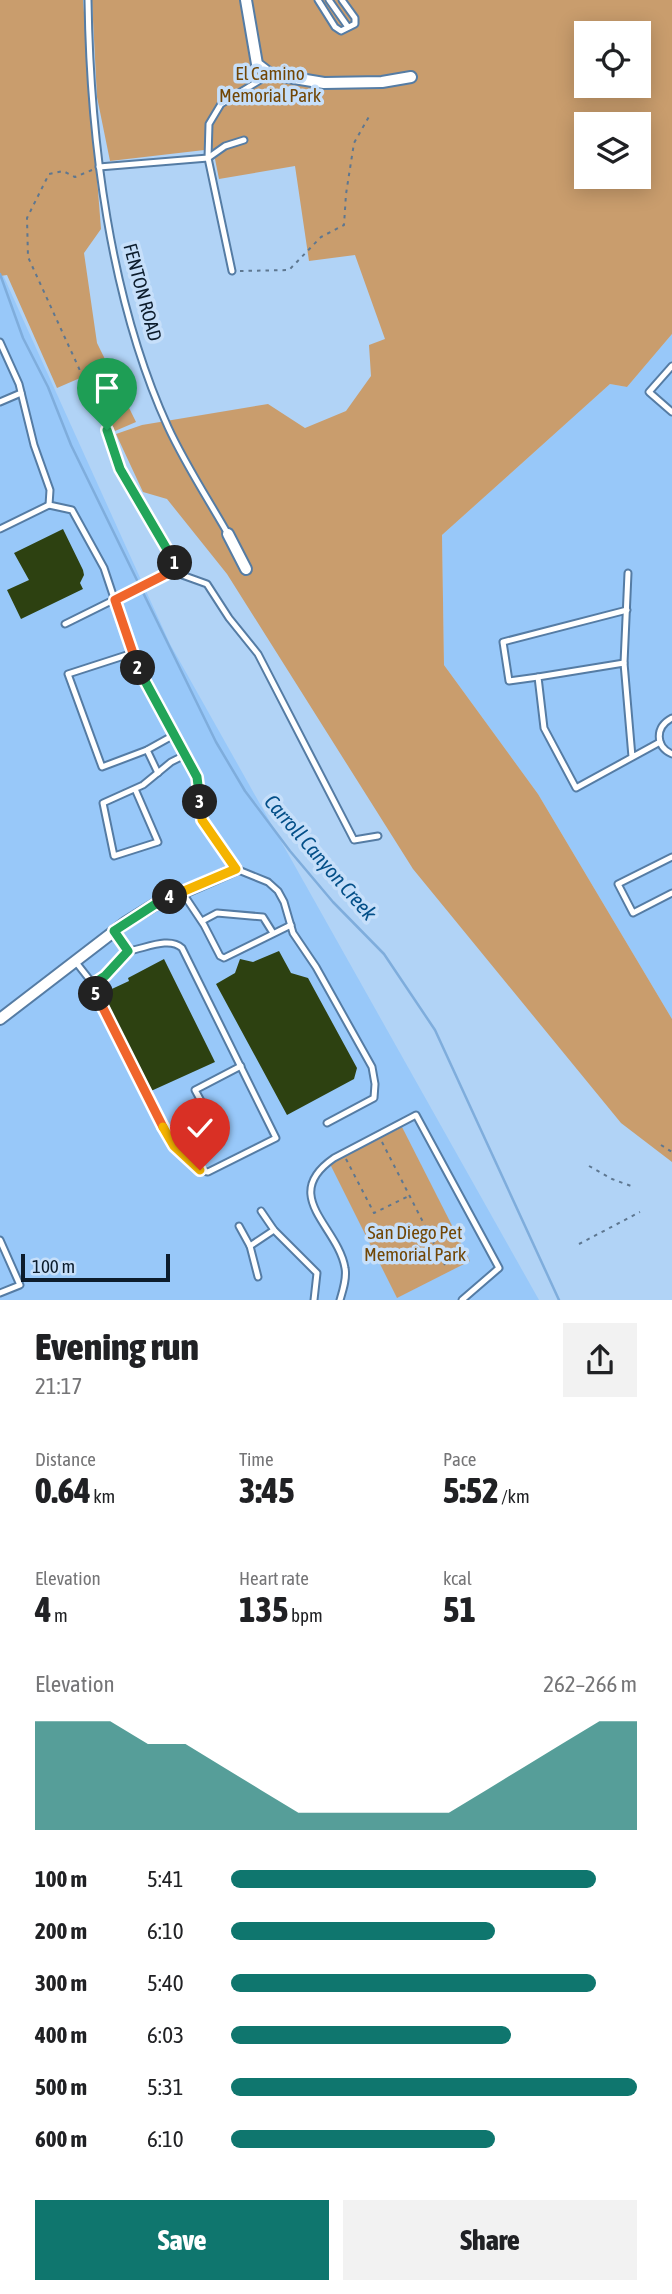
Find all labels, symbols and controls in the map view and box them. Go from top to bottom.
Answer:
map controls [574,21,651,189]
button: locate [574,21,651,98]
park label: El Camino Memorial Park [219,62,322,106]
button: layers [574,112,651,189]
street label: FENTON ROAD [119,241,167,343]
pin [77,358,137,430]
icon: arrive [88,369,126,407]
pin: 1 [158,546,192,580]
text: 1 [170,551,179,573]
pin: 2 [120,650,156,686]
text: 2 [133,656,142,678]
pin: 3 [182,784,218,820]
water label: Carroll Canyon Creek [260,789,383,925]
text: 3 [195,790,204,812]
pin: 4 [152,880,188,914]
text: 4 [165,885,174,907]
pin: 5 [78,976,114,1012]
text: 5 [91,982,100,1004]
pin [170,1098,230,1170]
icon: check [181,1109,219,1147]
park label: San Diego Pet Memorial Park [364,1221,467,1265]
scale bar [21,1251,170,1283]
text: 100 m [32,1255,75,1277]
button: share [563,1323,637,1397]
text: Evening run [35,1325,199,1368]
text: 21:17 [35,1373,82,1399]
text: Distance [35,1448,96,1470]
text: Time [239,1448,274,1470]
text: Pace [443,1448,476,1470]
text: 0.64 [35,1470,91,1510]
text: 3:45 [239,1470,295,1510]
text: 5:52 [443,1470,499,1510]
text: km [91,1485,115,1507]
text: /km [499,1485,530,1507]
text: Elevation [35,1567,101,1589]
text: Heart rate [239,1567,309,1589]
text: kcal [443,1567,472,1589]
text: 4 [35,1589,51,1629]
text: 135 [239,1589,288,1629]
text: 51 [443,1589,476,1629]
text: m [51,1604,68,1626]
text: bpm [288,1604,323,1626]
text: Elevation [35,1671,115,1697]
text: 262–266 m [543,1671,637,1697]
text: 100 m [35,1866,87,1892]
text: 5:41 [147,1866,184,1892]
text: 200 m [35,1918,87,1944]
text: 6:10 [147,1918,184,1944]
text: 300 m [35,1970,87,1996]
text: 5:40 [147,1970,184,1996]
text: 400 m [35,2022,87,2048]
text: 6:03 [147,2022,184,2048]
text: 500 m [35,2074,87,2100]
text: 5:31 [147,2074,184,2100]
text: 600 m [35,2126,87,2152]
text: 6:10 [147,2126,184,2152]
button: Save [35,2200,329,2280]
button: Share [343,2200,637,2280]

